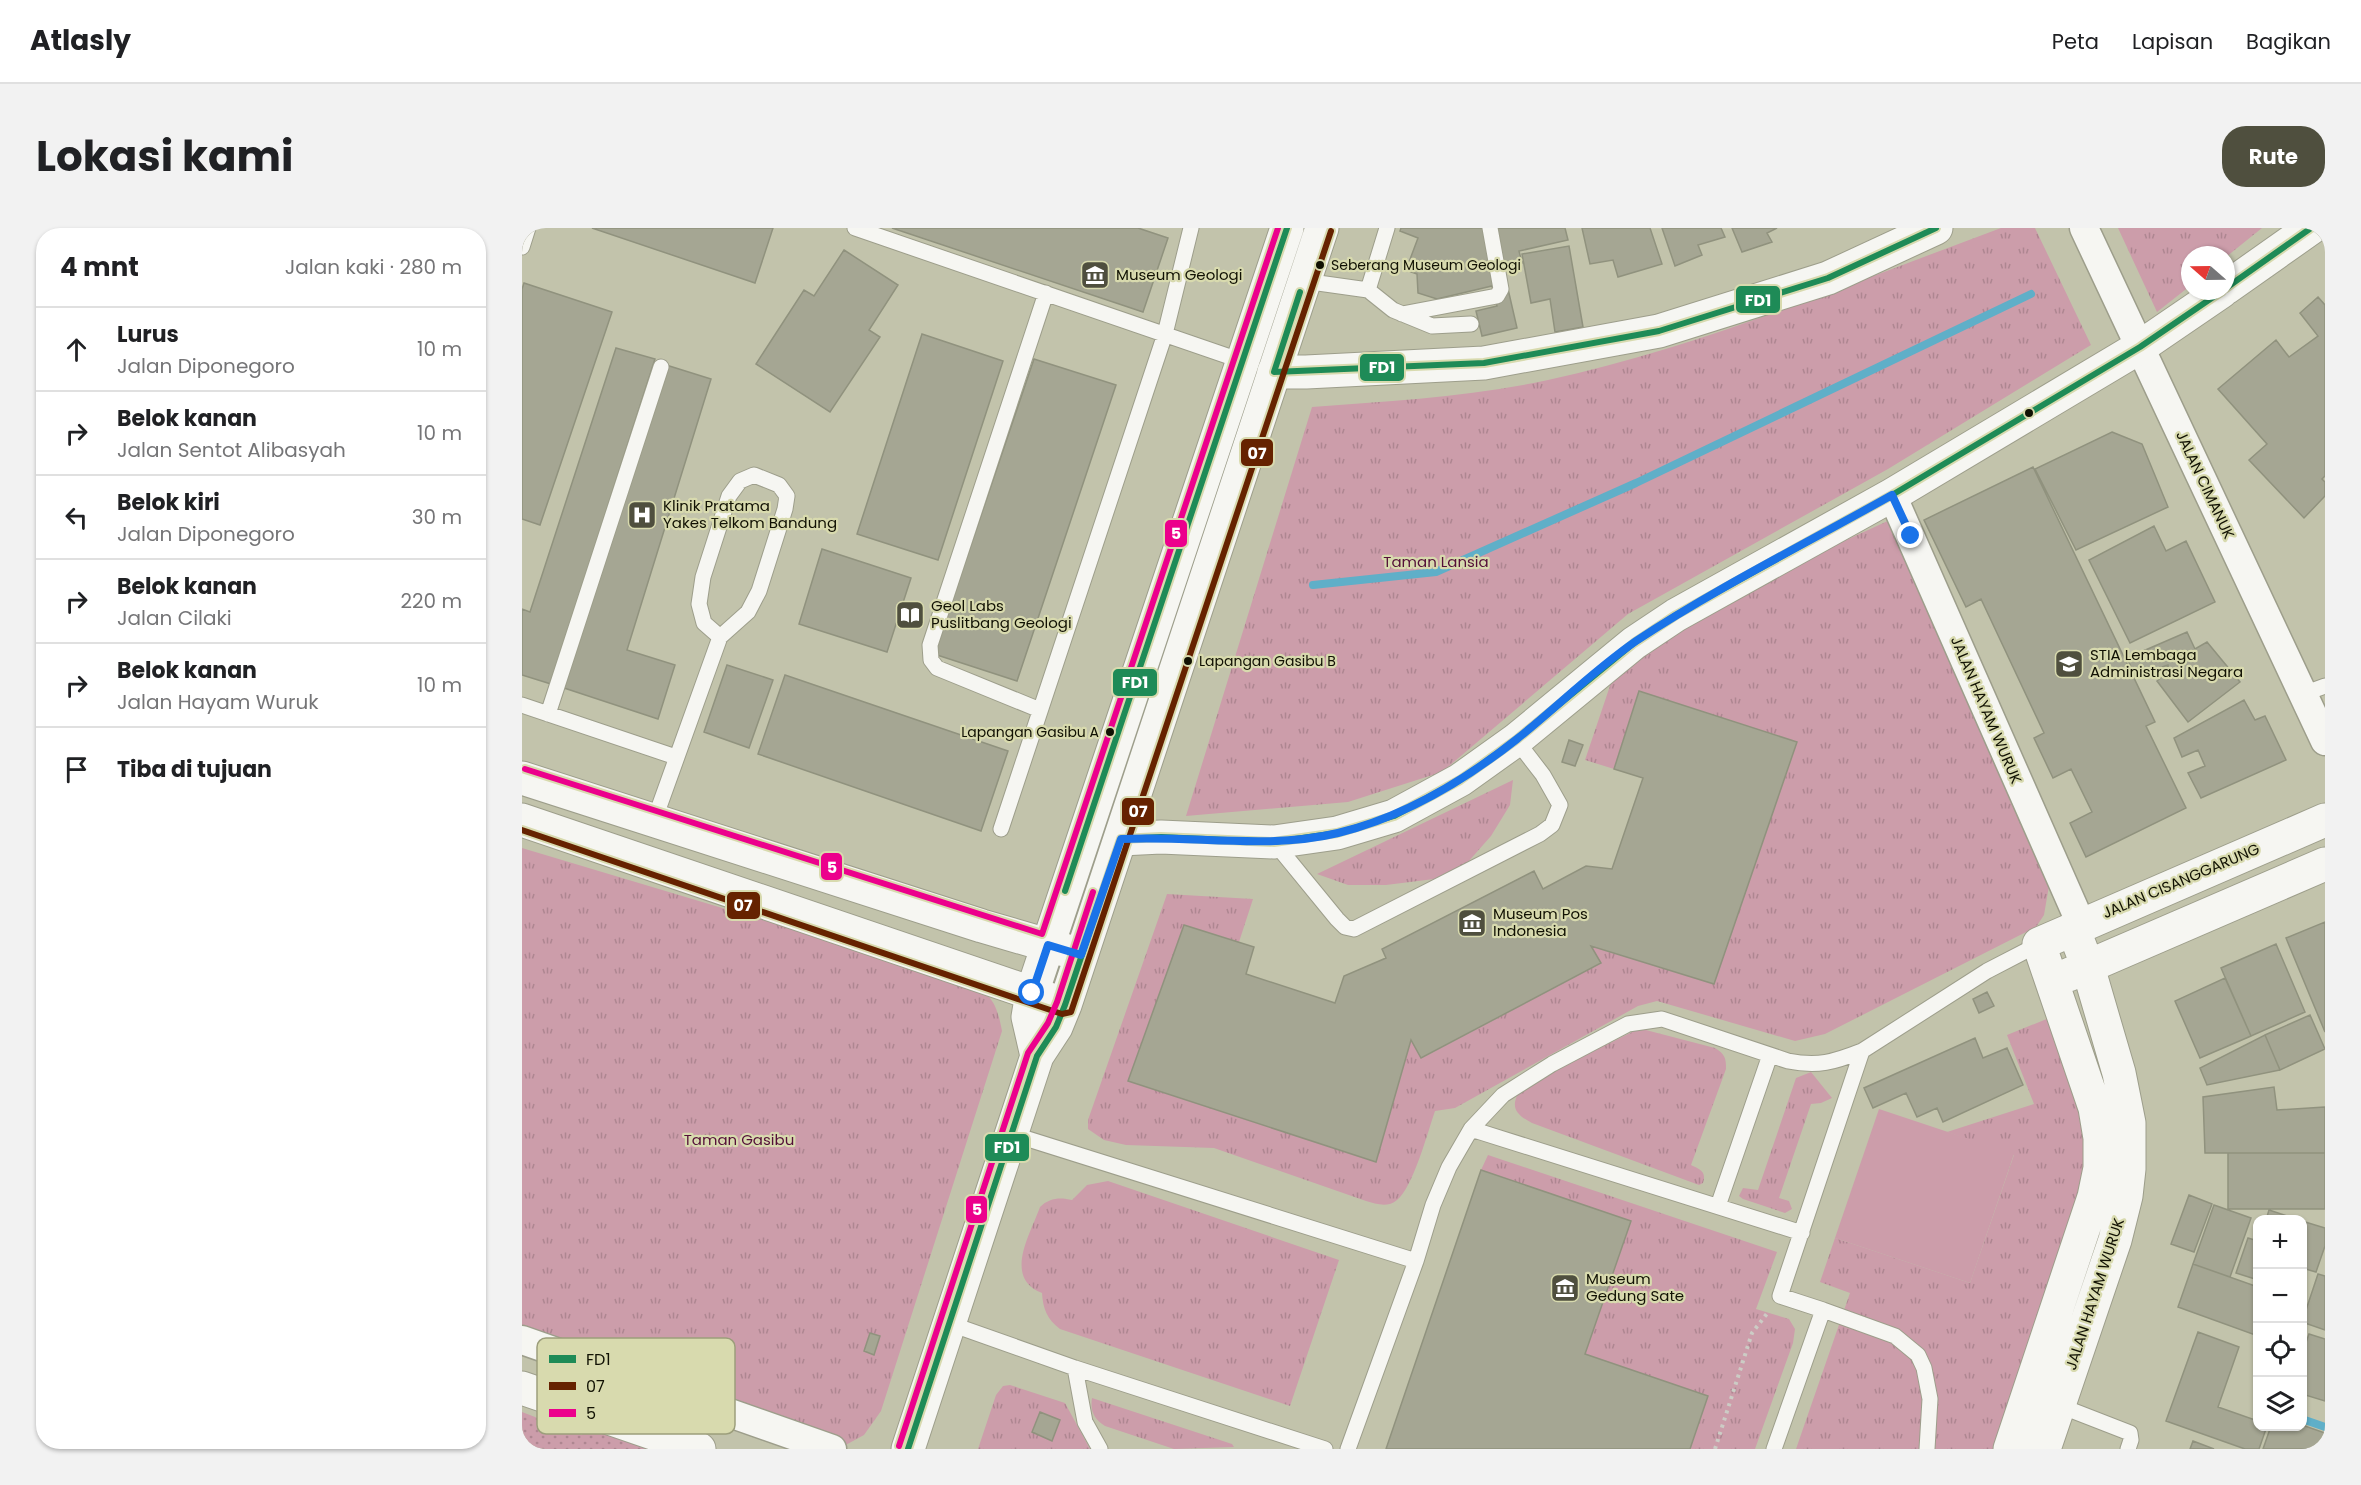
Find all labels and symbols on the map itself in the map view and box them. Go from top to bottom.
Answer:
north arrow [2181,246,2235,300]
place label: Seberang Museum Geologi [1331,255,1521,275]
museum icon: Museum Geologi [1079,259,1111,291]
marker: Seberang Museum Geologi [1314,259,1326,271]
place label: Museum Geologi [1116,264,1242,285]
line badge: FD1 [1735,285,1781,314]
text: FD1 [1745,289,1771,312]
line badge: FD1 [1359,353,1405,382]
text: FD1 [1369,356,1395,379]
unlabelled marker [2023,407,2035,419]
street label: JALAN CIMANUK [2171,427,2240,542]
line badge: 07 [1240,438,1274,467]
text: 07 [1248,442,1267,465]
place label: Klinik Pratama Yakes Telkom Bandung [663,495,837,533]
hospital icon: Klinik Pratama Yakes Telkom Bandung [626,499,658,531]
line badge: 5 [1164,519,1188,548]
text: 5 [1171,522,1181,545]
route end [1897,522,1923,548]
park label: Taman Lansia [1383,551,1489,572]
place label: Geol Labs Puslitbang Geologi [931,595,1072,633]
library icon: Geol Labs Puslitbang Geologi [894,599,926,631]
street label: JALAN HAYAM WURUK [1946,633,2027,787]
place label: STIA Lembaga Administrasi Negara [2090,644,2243,682]
school or university icon: STIA Lembaga Administrasi Negara [2053,648,2085,680]
place label: Lapangan Gasibu B [1199,651,1336,671]
marker: Lapangan Gasibu B [1182,655,1194,667]
line badge: FD1 [1112,668,1158,697]
text: FD1 [1122,671,1148,694]
place label: Lapangan Gasibu A [961,722,1099,742]
marker: Lapangan Gasibu A [1104,726,1116,738]
line badge: 07 [1121,797,1155,826]
text: 07 [1129,800,1148,823]
street label: JALAN CISANGGARUNG [2099,838,2263,923]
line badge: 5 [820,852,843,881]
text: 5 [827,856,837,879]
line badge: 07 [726,891,761,920]
text: 07 [734,894,753,917]
place label: Museum Pos Indonesia [1493,903,1588,941]
museum icon: Museum Pos Indonesia [1456,907,1488,939]
route start [1018,979,1044,1005]
park label: Taman Gasibu [684,1129,794,1150]
line badge: FD1 [984,1133,1030,1162]
text: FD1 [994,1136,1020,1159]
line badge: 5 [965,1195,988,1224]
text: 5 [972,1198,982,1221]
street label: JALAN HAYAM WURUK [2060,1215,2129,1372]
place label: Museum Gedung Sate [1586,1268,1684,1306]
museum icon: Museum Gedung Sate [1549,1272,1581,1304]
legend [537,1338,735,1434]
text: FD1 [586,1348,611,1371]
text: 07 [586,1375,605,1398]
text: 5 [586,1402,596,1425]

